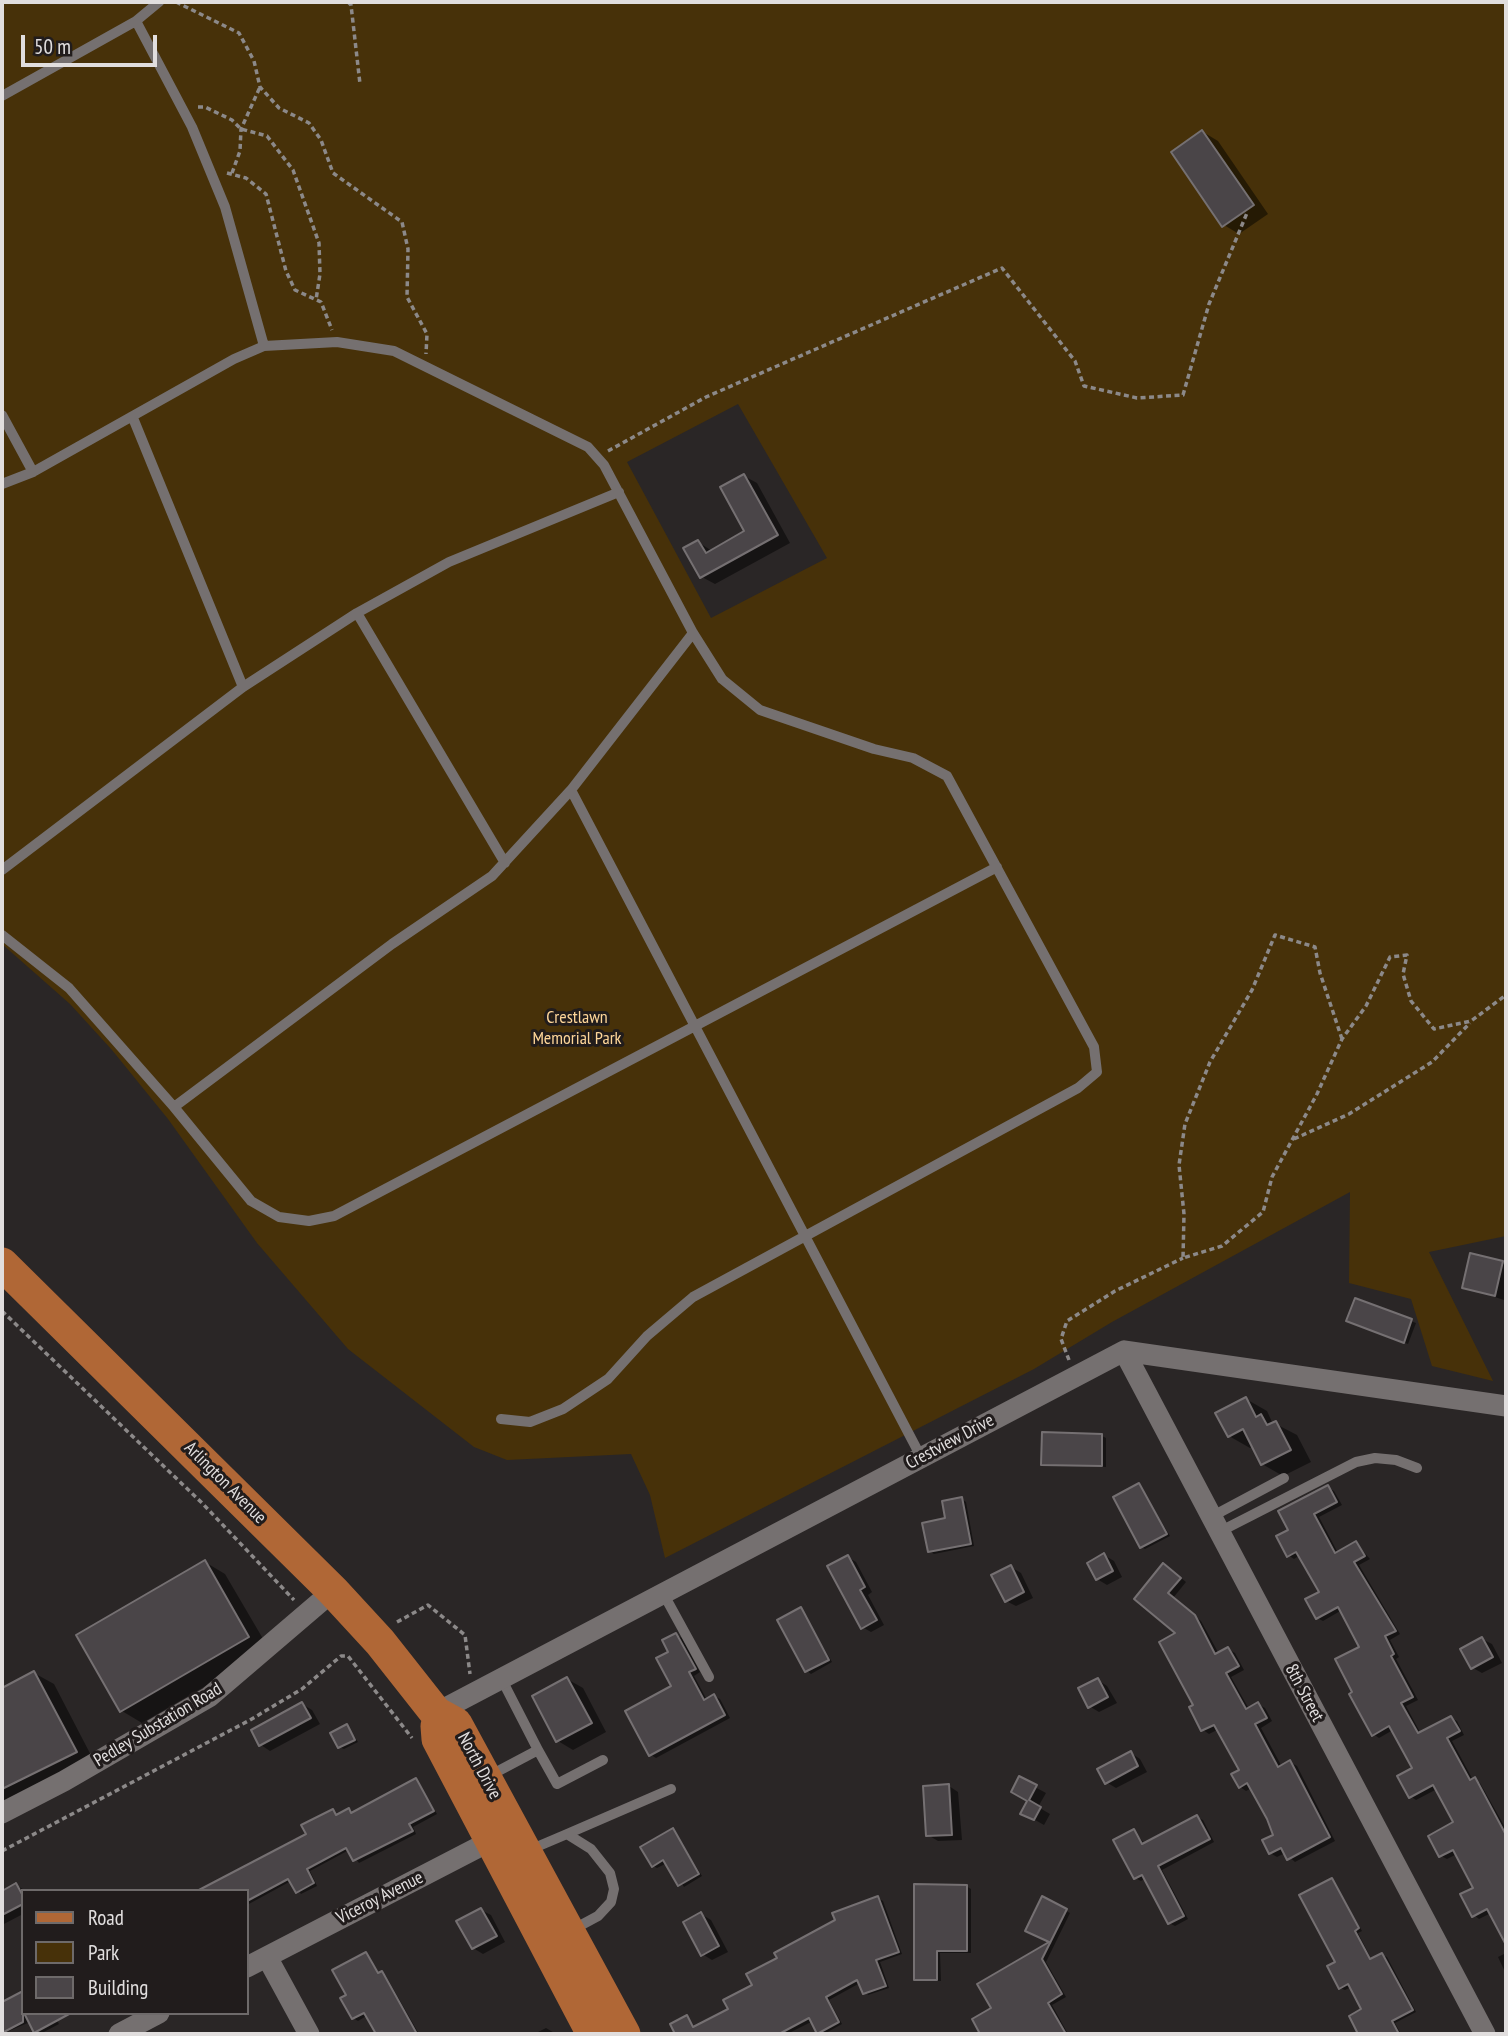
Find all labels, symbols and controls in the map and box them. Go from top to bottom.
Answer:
scale bar [24,21,161,65]
text: 50 m [34,33,71,60]
park label: Crestlawn Memorial Park [532,1007,622,1050]
street label: Crestview Drive [902,1410,998,1474]
street label: Arlington Avenue [180,1438,270,1528]
street label: 8th Street [1280,1661,1328,1725]
street label: Pedley Substation Road [90,1678,226,1772]
street label: North Drive [453,1729,505,1803]
street label: Viceroy Avenue [333,1867,427,1929]
legend [21,1889,248,2015]
text: Road [88,1904,124,1931]
text: Park [88,1939,119,1966]
text: Building [88,1974,148,2001]

